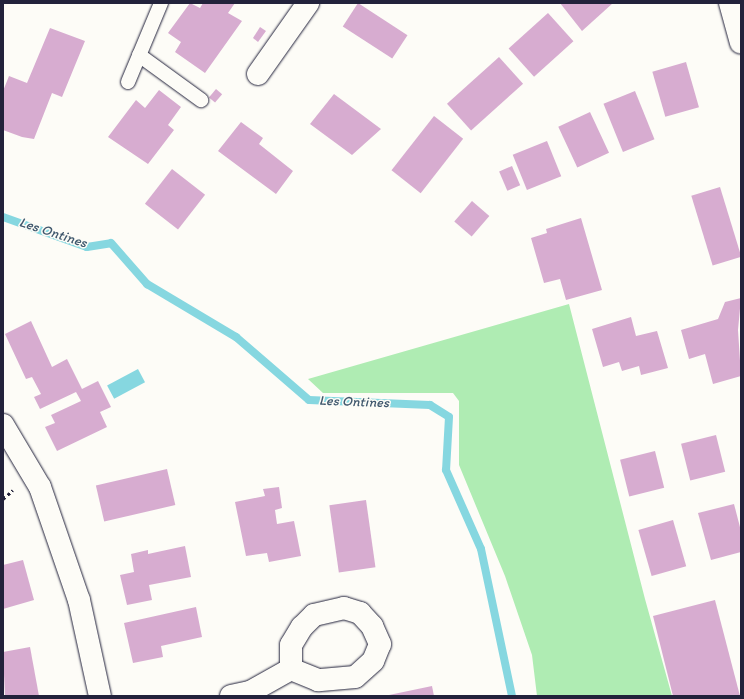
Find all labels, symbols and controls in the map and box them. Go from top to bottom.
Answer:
water label: Les Ontines [17,214,89,252]
water label: Les Ontines [318,392,390,412]

